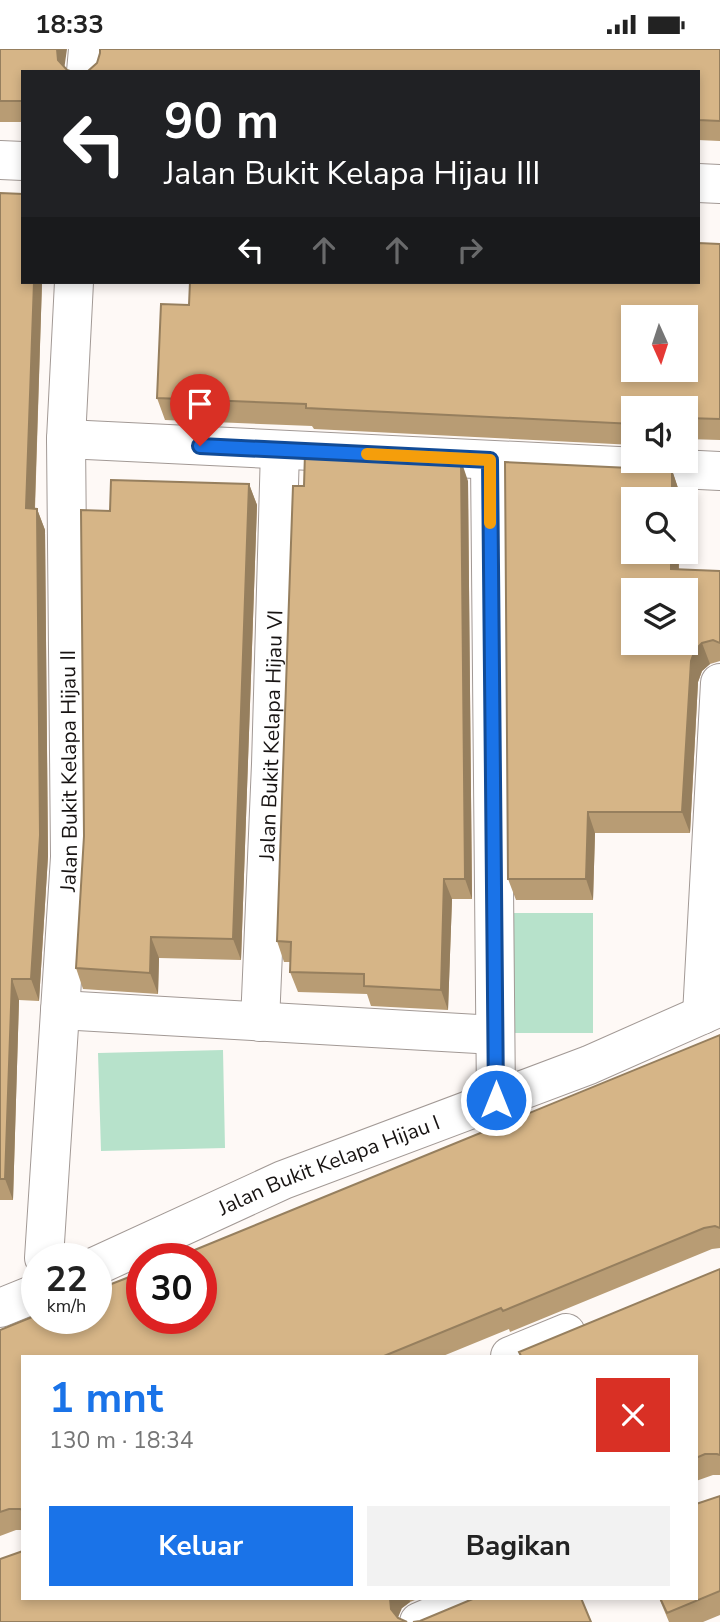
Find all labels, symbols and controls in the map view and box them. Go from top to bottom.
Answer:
text: 18:33 [35,7,104,42]
text: 90 m [164,88,279,155]
icon: left [49,98,140,189]
text: Jalan Bukit Kelapa Hijau III [164,152,541,195]
icon: left [232,231,270,269]
icon: ahead [305,231,343,269]
icon: ahead [378,231,416,269]
icon: right [451,231,489,269]
north arrow [621,305,698,381]
map controls [621,305,698,655]
pin [170,374,230,446]
icon: arrive [181,385,219,423]
button: sound [621,396,698,473]
button: search [621,487,698,564]
button: layers [621,578,698,655]
street label: Jalan Bukit Kelapa Hijau VI [253,609,289,862]
street label: Jalan Bukit Kelapa Hijau II [54,650,84,894]
position arrow [459,1063,533,1137]
street label: Jalan Bukit Kelapa Hijau I [213,1108,444,1222]
speed limit sign: 30 [126,1243,217,1334]
text: 22 [45,1256,88,1303]
text: km/h [47,1294,86,1318]
text: 1 mnt [49,1370,163,1427]
button: close [596,1378,670,1452]
text: 130 m · 18:34 [49,1425,194,1456]
button: Keluar [49,1506,353,1586]
button: Bagikan [367,1506,670,1586]

